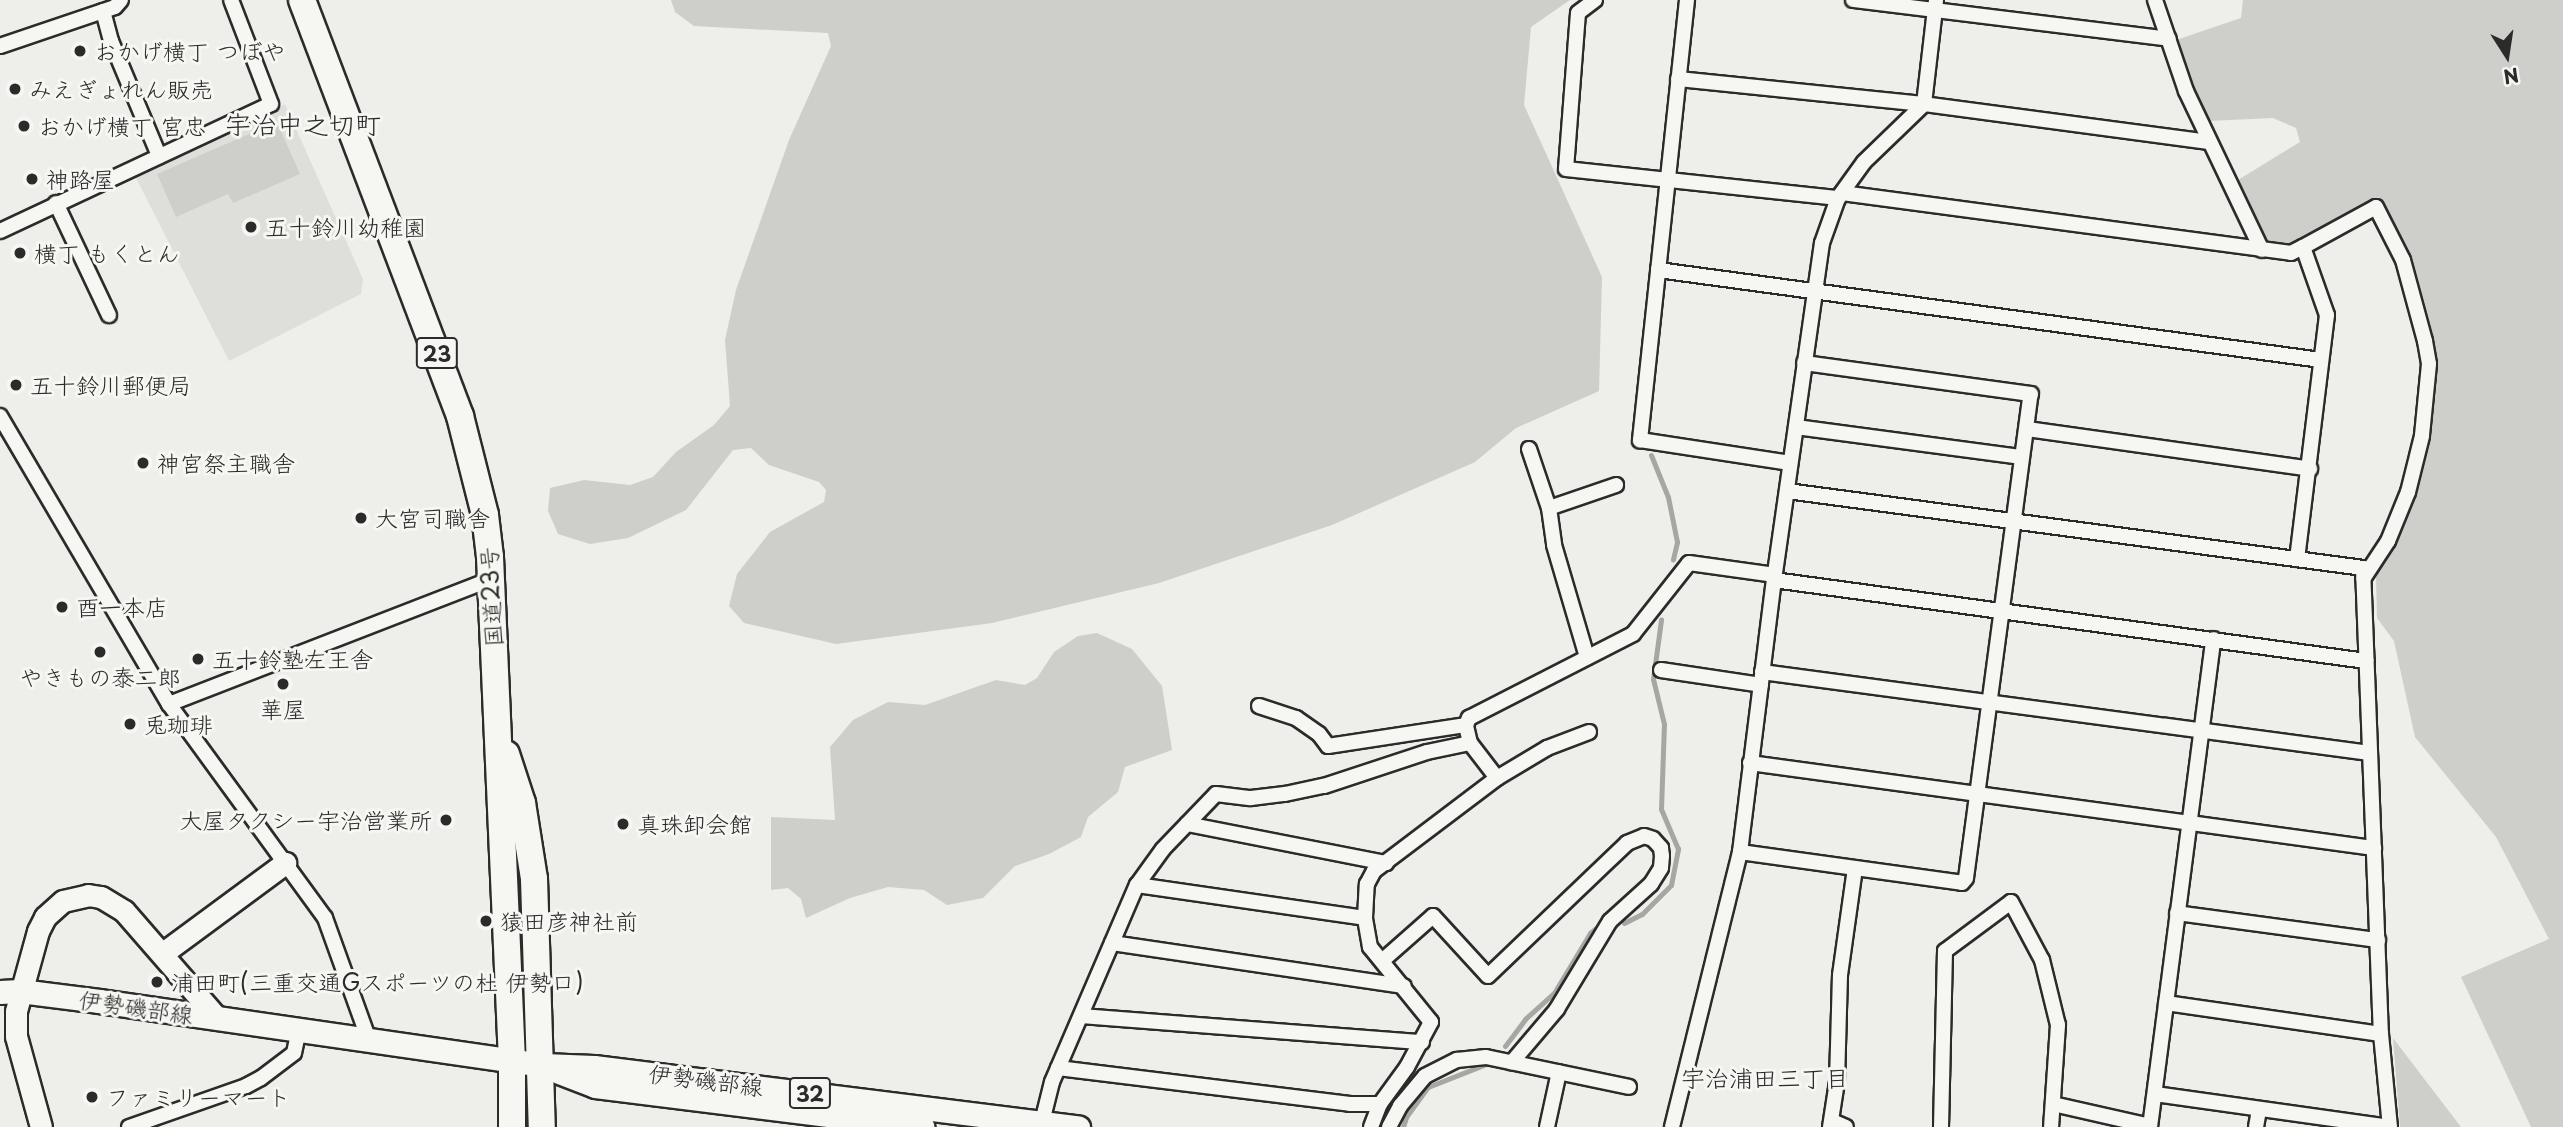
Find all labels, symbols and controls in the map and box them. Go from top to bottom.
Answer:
north arrow [2472,21,2542,91]
place label: おかげ横丁 つぼや [94,37,285,65]
marker: おかげ横丁 つぼや [72,43,88,59]
text: N [2501,61,2522,92]
place label: みえぎょれん販売 [29,75,213,103]
marker: みえぎょれん販売 [7,81,23,97]
district label: 宇治中之切町 [225,108,381,140]
place label: おかげ横丁 宮忠 [38,112,206,140]
marker: おかげ横丁 宮忠 [16,118,32,134]
place label: 神路屋 [46,165,115,193]
marker: 神路屋 [24,171,40,187]
place label: 五十鈴川幼稚園 [265,213,426,241]
marker: 五十鈴川幼稚園 [243,219,259,235]
place label: 横丁 もくとん [34,239,179,267]
marker: 横丁 もくとん [12,245,28,261]
road number: 23 [414,336,460,370]
place label: 五十鈴川郵便局 [30,371,191,399]
marker: 五十鈴川郵便局 [8,377,24,393]
place label: 神宮祭主職舎 [157,449,295,477]
marker: 神宮祭主職舎 [135,455,151,471]
place label: 大宮司職舎 [375,504,490,532]
marker: 大宮司職舎 [353,510,369,526]
street label: 国道23号 [475,546,507,648]
place label: 酉一本店 [76,593,168,621]
marker: 酉一本店 [54,599,70,615]
marker: やきもの泰二郎 [92,644,108,660]
place label: 五十鈴塾左王舎 [212,645,373,673]
marker: 五十鈴塾左王舎 [190,651,206,667]
place label: やきもの泰二郎 [20,663,180,691]
marker: 華屋 [275,676,291,692]
place label: 華屋 [260,695,306,723]
place label: 兎珈琲 [144,710,213,738]
marker: 兎珈琲 [122,716,138,732]
place label: 大屋タクシー宇治営業所 [179,806,432,834]
place label: 真珠卸会館 [637,810,752,838]
marker: 大屋タクシー宇治営業所 [438,812,454,828]
marker: 真珠卸会館 [615,816,631,832]
place label: 猿田彦神社前 [500,907,638,935]
marker: 猿田彦神社前 [478,913,494,929]
place label: 浦田町(三重交通Gスポーツの杜 伊勢口) [171,968,584,996]
marker: 浦田町(三重交通Gスポーツの杜 伊勢口) [149,974,165,990]
street label: 伊勢磯部線 [77,985,195,1029]
street label: 伊勢磯部線 [647,1059,765,1101]
district label: 宇治浦田三丁目 [1681,1064,1849,1092]
road number: 32 [787,1076,833,1110]
place label: ファミリーマート [106,1083,290,1111]
marker: ファミリーマート [84,1089,100,1105]

